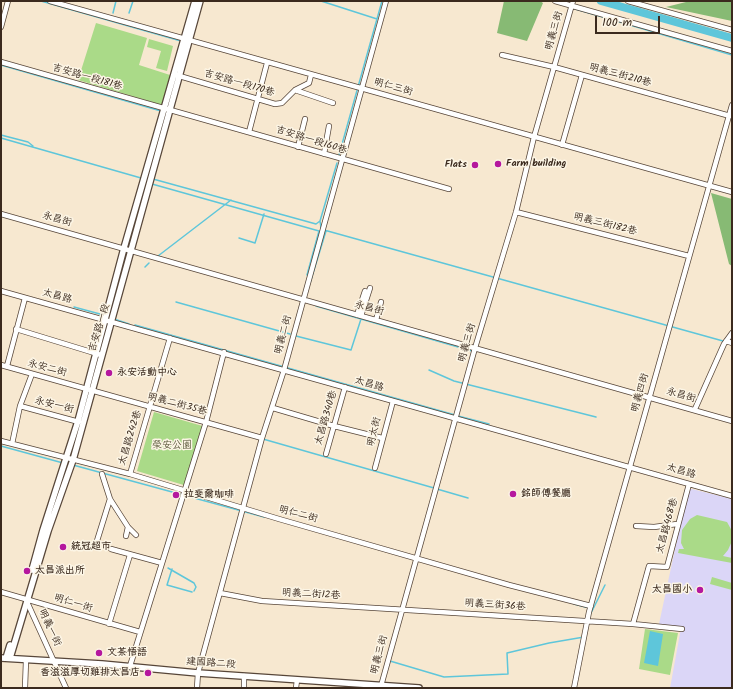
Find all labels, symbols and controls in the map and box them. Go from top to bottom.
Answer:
scale bar [597,8,662,34]
street label: 明義三街 [544,10,566,52]
text: 100 m [602,13,632,32]
street label: 吉安路一段181巷 [51,62,123,94]
street label: 明義三街210巷 [588,62,652,90]
street label: 吉安路一段170巷 [202,68,276,100]
street label: 明仁三街 [372,77,414,99]
street label: 吉安路一段160巷 [274,124,348,158]
place label: Farm building [506,158,566,170]
place label: Flats [445,159,467,171]
marker: Farm building [493,159,503,169]
marker: Flats [470,160,480,170]
street label: 永昌街 [41,210,73,230]
street label: 明義三街182巷 [572,211,638,239]
street label: 太昌路 [41,287,73,307]
street label: 永昌街 [353,299,385,319]
street label: 吉安路一段 [87,302,113,354]
street label: 明義二街 [273,314,295,356]
street label: 明義三街 [457,322,479,364]
street label: 永安二街 [26,358,68,380]
place label: 永安活動中心 [117,367,177,379]
marker: 永安活動中心 [104,368,114,378]
street label: 明義四街 [630,372,652,414]
street label: 太昌路 [353,375,385,395]
street label: 永昌街 [665,386,697,406]
street label: 太昌路340巷 [313,389,341,447]
street label: 明義二街35巷 [146,391,208,419]
street label: 永安一街 [33,395,75,417]
street label: 太昌路242巷 [117,409,145,467]
street label: 明太街 [366,416,384,448]
park label: 榮安公園 [152,440,192,452]
street label: 太昌路 [665,462,697,482]
place label: 銘師傅餐廳 [521,488,571,500]
place label: 拉斐爾咖啡 [184,489,234,501]
marker: 銘師傅餐廳 [508,489,518,499]
marker: 拉斐爾咖啡 [171,490,181,500]
street label: 太昌路468巷 [655,497,681,555]
street label: 明仁二街 [277,504,319,526]
place label: 統冠超市 [71,541,111,553]
marker: 統冠超市 [58,542,68,552]
place label: 太昌派出所 [35,565,85,577]
marker: 太昌派出所 [22,566,32,576]
place label: 太昌國小 [652,584,692,596]
marker: 太昌國小 [695,585,705,595]
street label: 明義二街12巷 [281,587,341,603]
street label: 明仁一街 [52,592,94,616]
street label: 明義三街36巷 [464,598,526,614]
street label: 明義一街 [35,607,63,649]
street label: 明義三街 [369,634,391,676]
place label: 文茶悟語 [107,647,147,659]
marker: 文茶悟語 [94,648,104,658]
street label: 建國路二段 [186,656,236,672]
place label: 香滋滋厚切雞排太昌店 [40,667,140,679]
marker: 香滋滋厚切雞排太昌店 [143,668,153,678]

